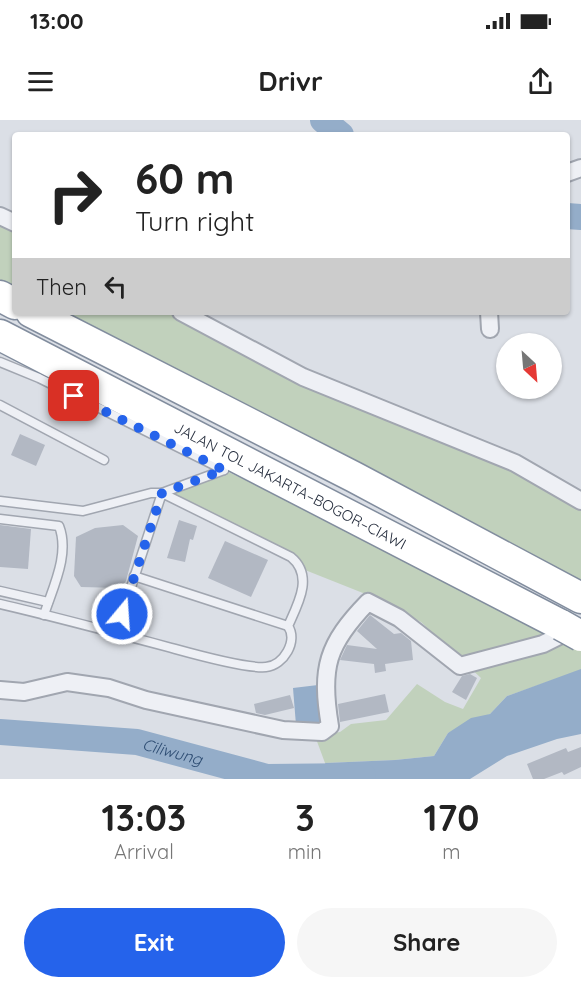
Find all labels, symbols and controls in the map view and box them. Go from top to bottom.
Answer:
text: 13:00 [30,7,83,35]
text: Drivr [258,64,323,98]
icon: menu [24,65,57,98]
icon: share [524,65,557,98]
text: 60 m [135,152,235,205]
icon: right [36,156,114,234]
text: Turn right [135,204,254,238]
icon: left [99,270,132,303]
text: Then [36,273,87,301]
north arrow [496,333,562,399]
map controls [496,333,562,399]
pin [48,370,99,421]
icon: arrive [57,379,90,412]
street label: JALAN TOL JAKARTA–BOGOR–CIAWI [171,417,410,553]
position arrow [90,582,154,646]
water label: Ciliwung [140,734,206,769]
text: 13:03 [102,795,186,840]
text: 3 [295,795,315,840]
text: 170 [423,795,479,840]
text: Arrival [114,839,174,864]
text: min [288,839,322,864]
text: m [442,839,461,864]
button: Exit [24,908,285,977]
button: Share [297,908,557,977]

